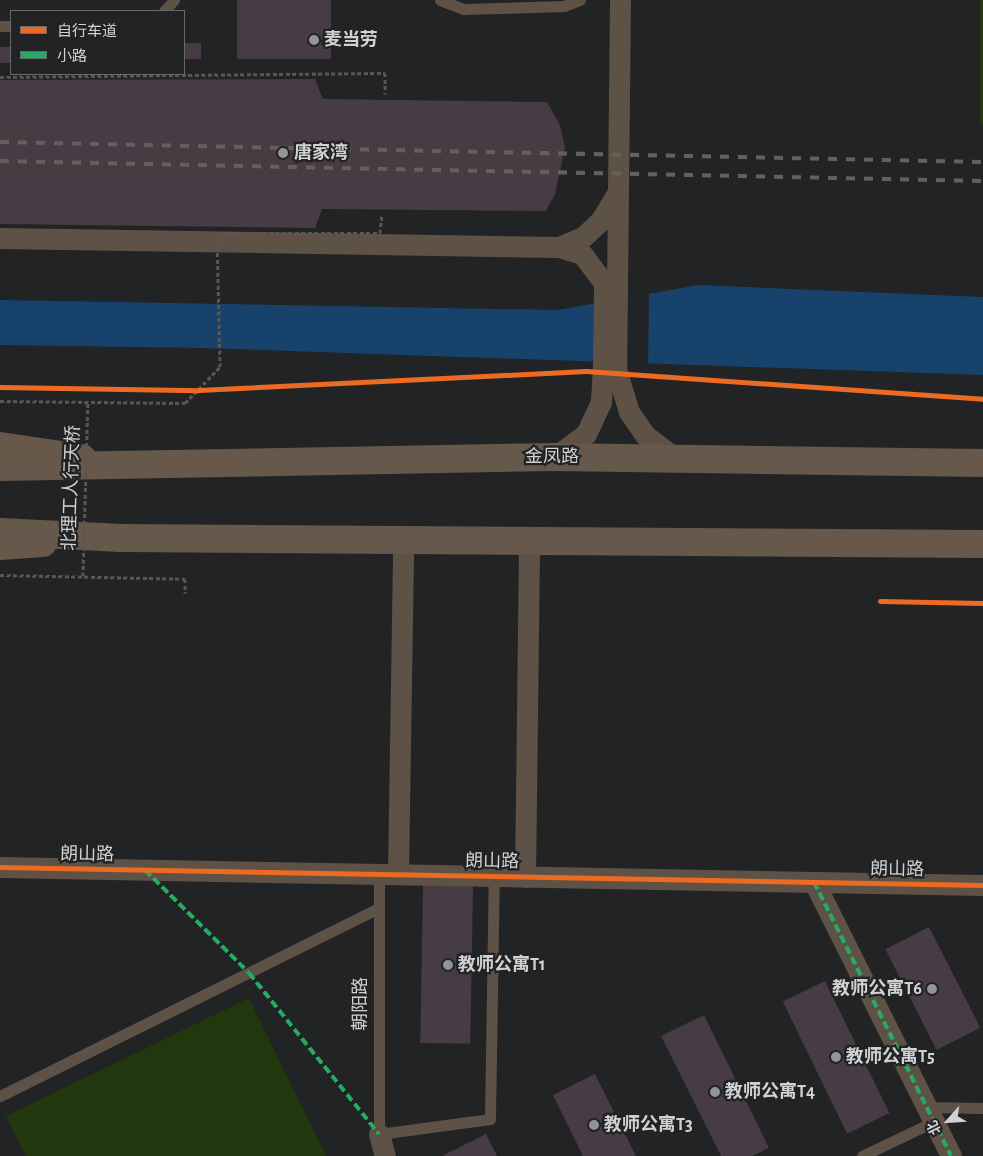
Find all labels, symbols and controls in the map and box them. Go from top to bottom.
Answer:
legend [10,10,185,75]
text: 自行车道 [57,24,117,39]
place label: 麦当劳 [324,29,378,51]
marker: 麦当劳 [308,34,320,46]
text: 小路 [57,49,87,64]
place label: 唐家湾 [294,142,348,164]
marker: 唐家湾 [276,146,290,160]
street label: 北理工人行天桥 [59,425,85,551]
street label: 金凤路 [525,446,579,468]
street label: 朗山路 [60,844,114,866]
street label: 朗山路 [465,851,519,873]
street label: 朗山路 [870,859,924,881]
place label: 教师公寓T1 [458,954,546,976]
marker: 教师公寓T1 [442,959,454,971]
street label: 朝阳路 [350,977,372,1031]
place label: 教师公寓T6 [832,978,922,1000]
marker: 教师公寓T6 [926,983,938,995]
place label: 教师公寓T5 [846,1046,935,1068]
marker: 教师公寓T5 [830,1051,842,1063]
place label: 教师公寓T4 [725,1081,815,1103]
marker: 教师公寓T4 [709,1086,721,1098]
north arrow [923,1096,973,1146]
place label: 教师公寓T3 [604,1114,693,1136]
text: 北 [925,1118,944,1137]
marker: 教师公寓T3 [588,1119,600,1131]

